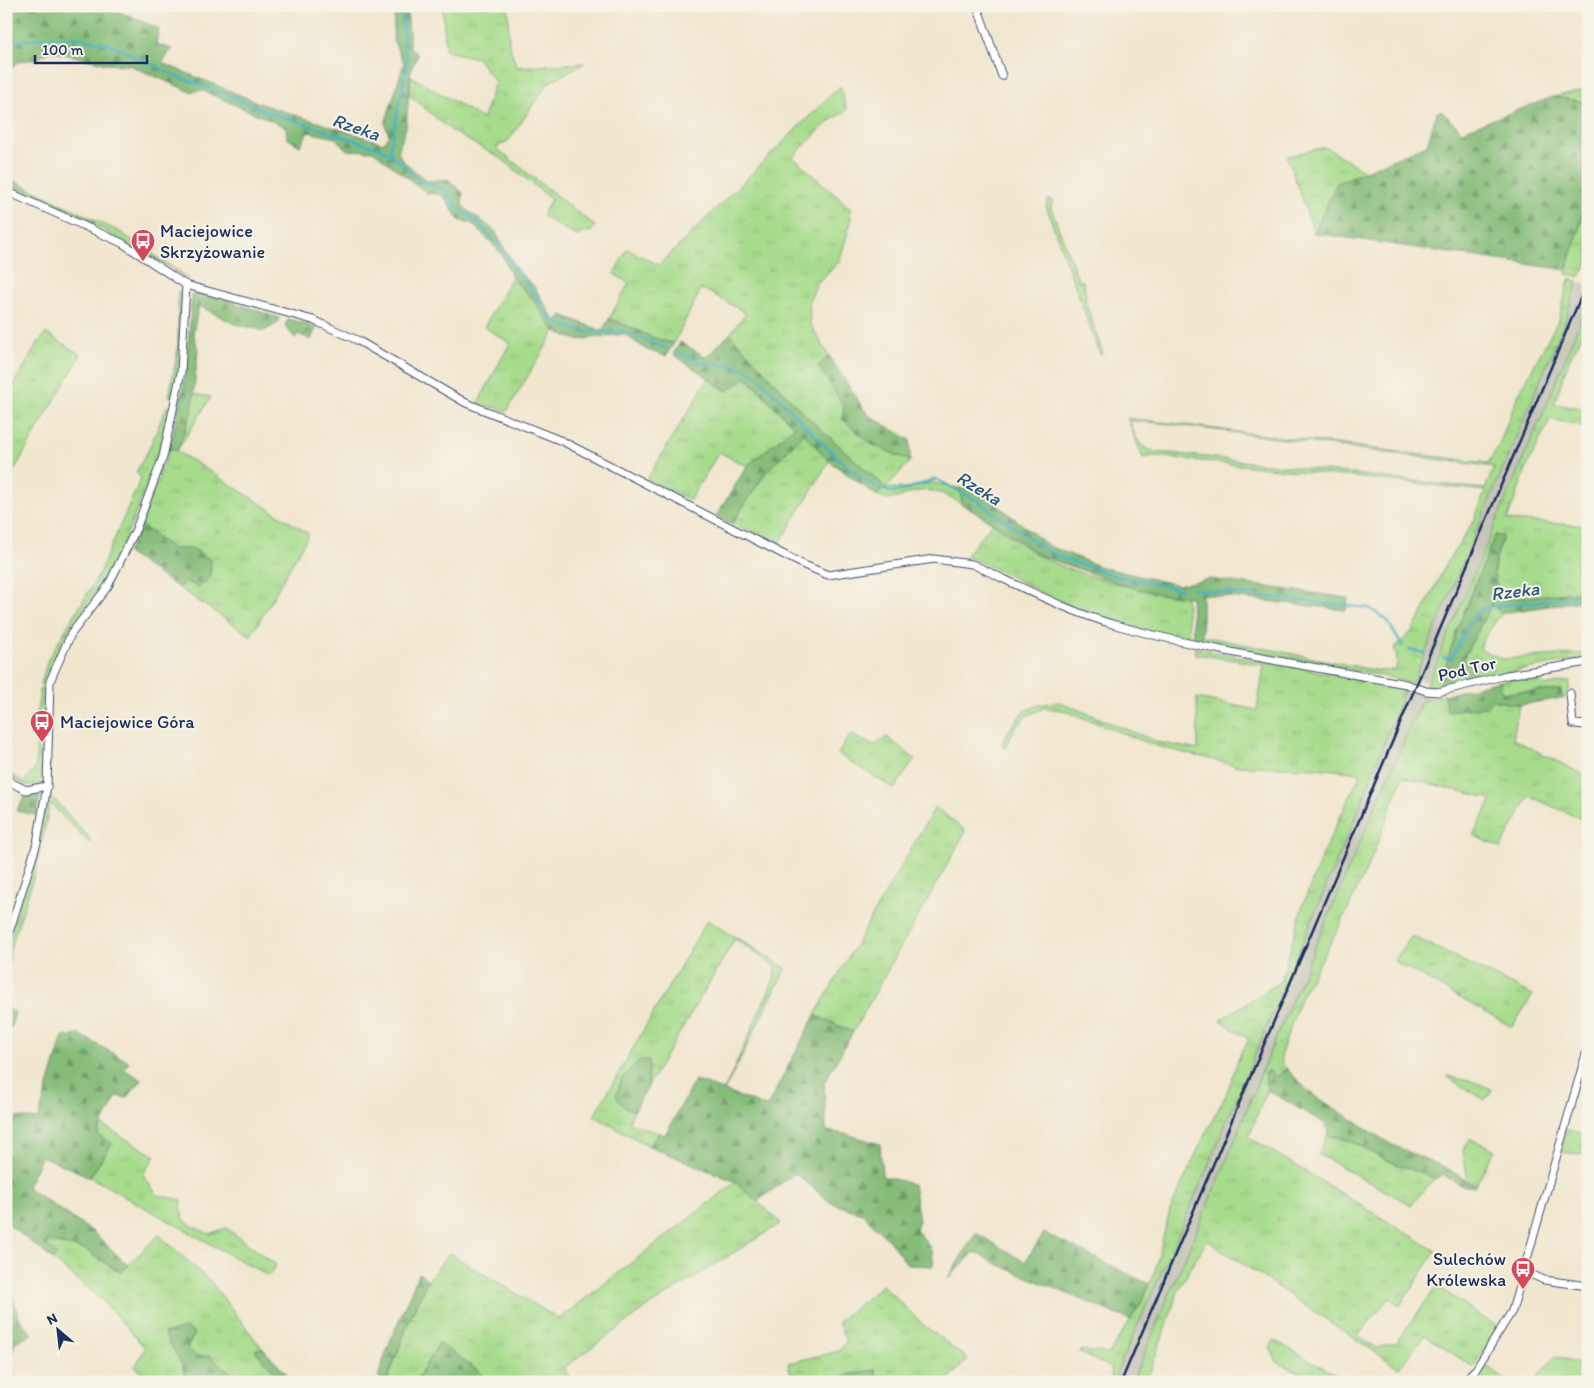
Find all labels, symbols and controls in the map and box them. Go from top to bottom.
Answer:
scale bar [35,32,148,64]
text: 100 m [42,41,84,59]
water label: Rzeka [329,108,383,146]
place label: Maciejowice Skrzyżowanie [160,220,265,263]
bus stop icon: Maciejowice Skrzyżowanie [130,228,156,262]
water label: Rzeka [952,466,1006,511]
water label: Rzeka [1490,577,1541,605]
street label: Pod Tor [1436,652,1498,686]
bus stop icon: Maciejowice Góra [29,709,55,743]
place label: Maciejowice Góra [60,711,195,733]
place label: Sulechów Królewska [1426,1248,1506,1291]
bus stop icon: Sulechów Królewska [1510,1256,1536,1290]
north arrow [32,1306,82,1356]
text: N [44,1309,60,1329]

